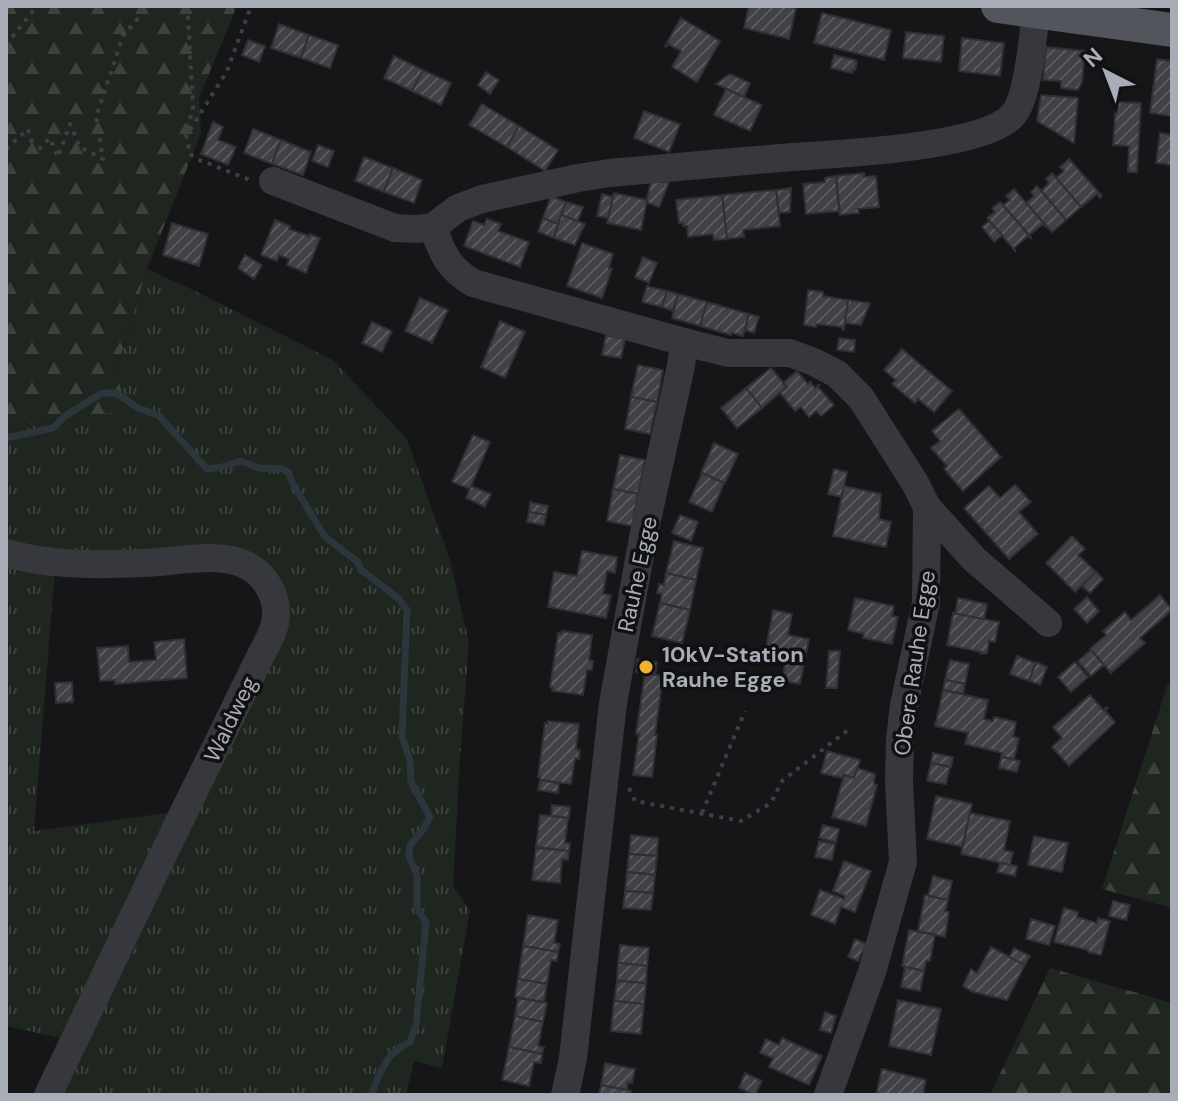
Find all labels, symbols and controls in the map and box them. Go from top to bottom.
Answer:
north arrow [1066,32,1146,112]
text: N [1077,41,1109,74]
street label: Rauhe Egge [611,514,664,635]
street label: Obere Rauhe Egge [887,569,942,758]
place label: 10kV-Station Rauhe Egge [662,640,804,694]
marker: 10kV-Station Rauhe Egge [637,658,655,676]
street label: Waldweg [197,672,264,767]

